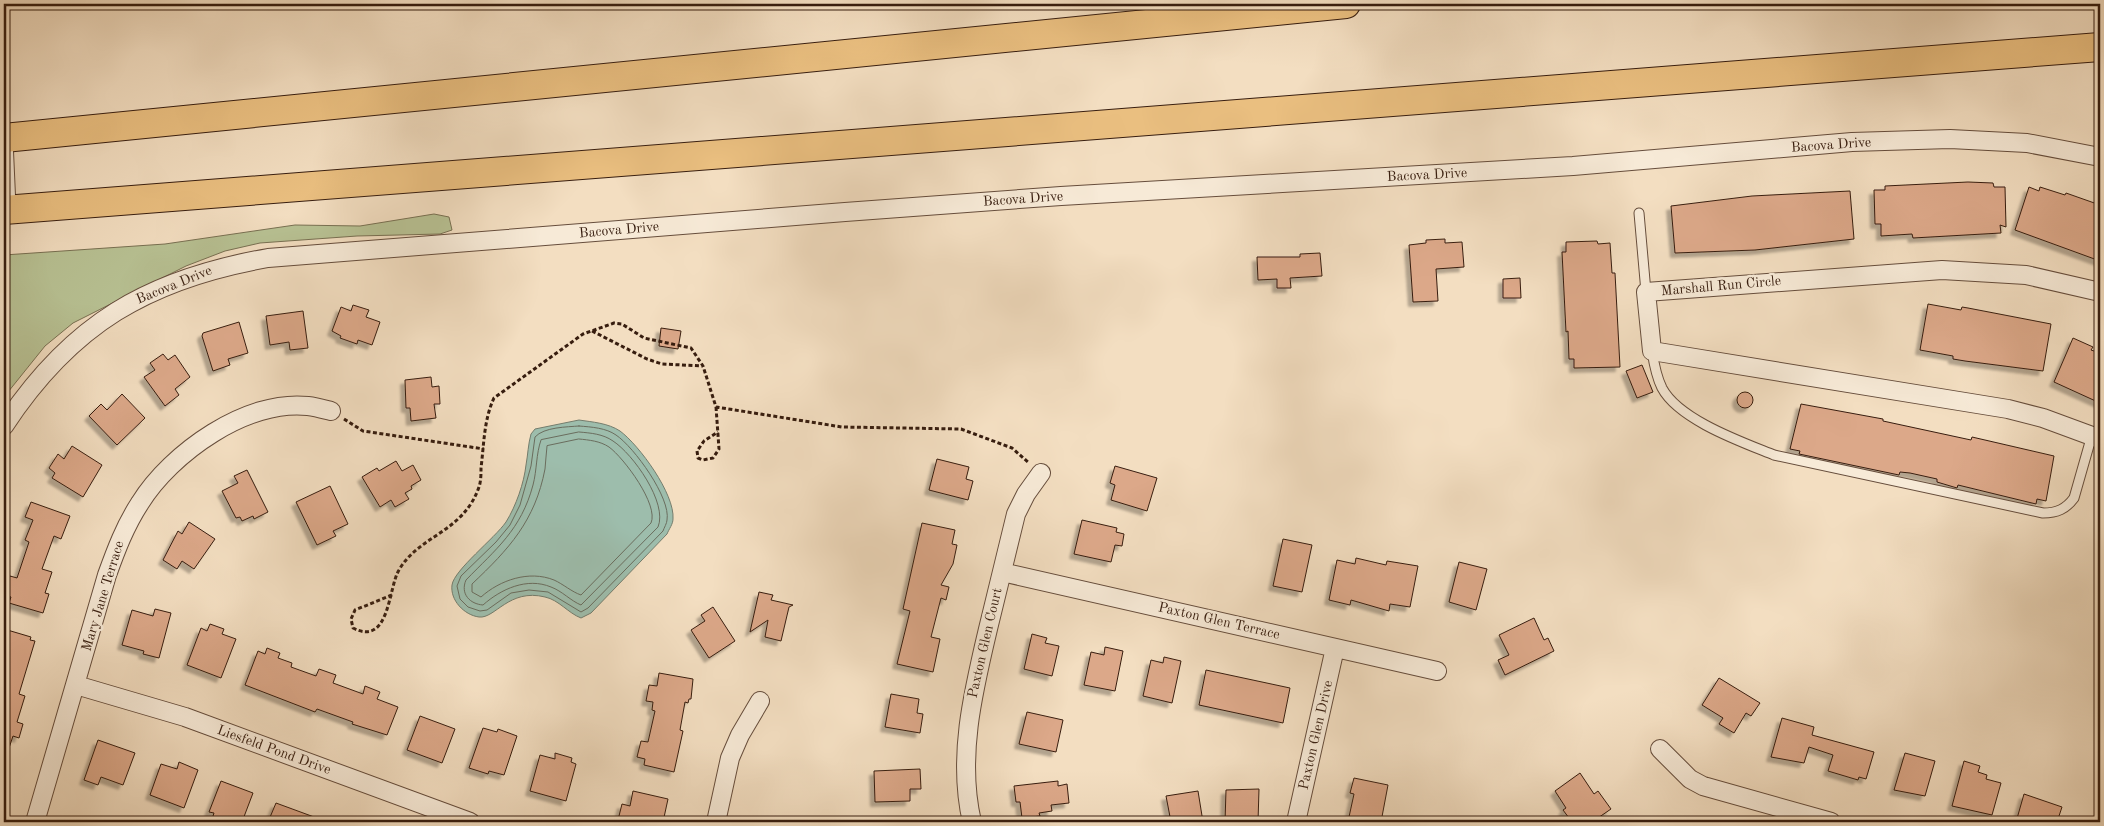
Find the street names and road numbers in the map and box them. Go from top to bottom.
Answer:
street label: Bacova Drive [1790,135,1872,155]
street label: Bacova Drive [1386,166,1468,184]
street label: Bacova Drive [982,189,1064,209]
street label: Bacova Drive [578,220,660,240]
street label: Bacova Drive [134,263,214,307]
street label: Marshall Run Circle [1660,274,1782,298]
street label: Mary Jane Terrace [80,539,126,653]
street label: Paxton Glen Court [966,586,1005,699]
street label: Paxton Glen Terrace [1157,600,1281,642]
street label: Paxton Glen Drive [1297,679,1335,791]
street label: Liesfeld Pond Drive [215,723,333,777]

